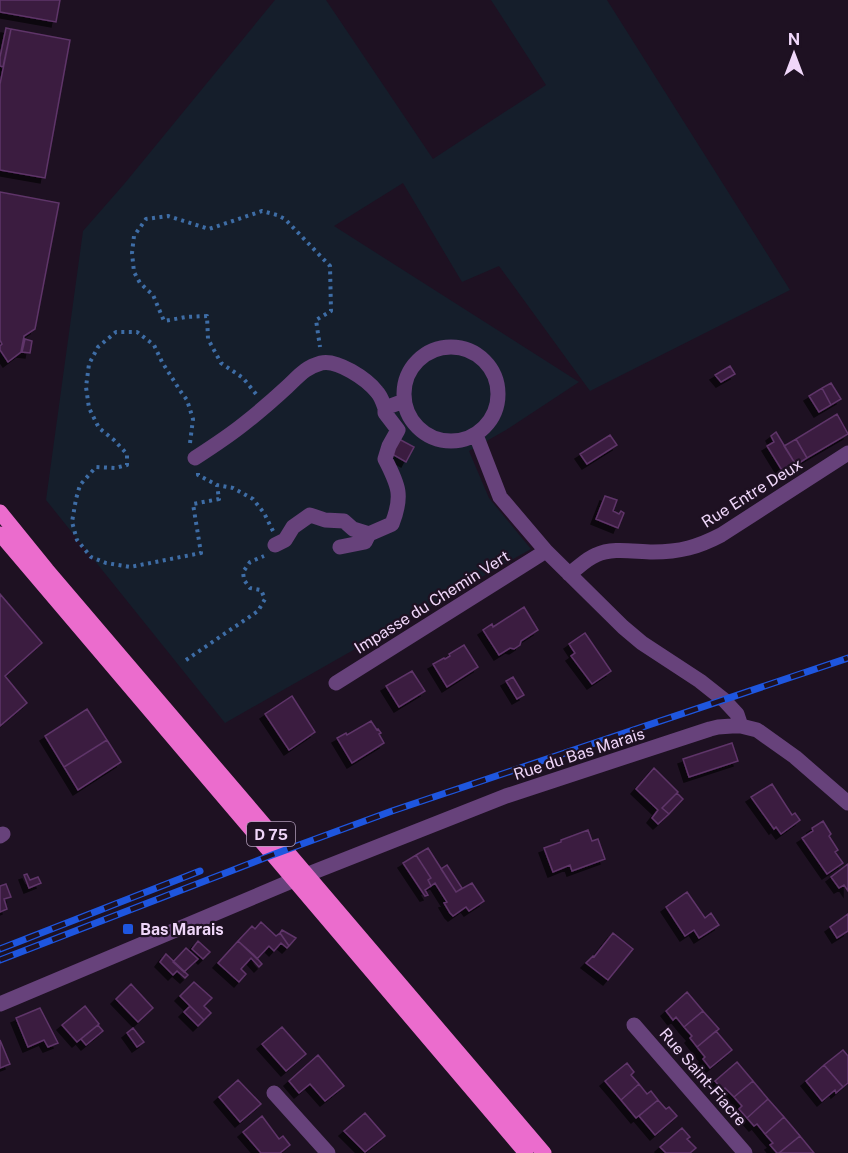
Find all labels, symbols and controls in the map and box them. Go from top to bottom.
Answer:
north arrow [764,24,824,84]
text: N [788,30,800,49]
street label: Rue Entre Deux [698,454,806,532]
street label: Impasse du Chemin Vert [351,546,513,658]
street label: Rue du Bas Marais [511,724,647,784]
road number: D 75 [247,822,295,846]
place label: Bas Marais [140,920,224,939]
marker: Bas Marais [121,922,135,936]
street label: Rue Saint-Fiacre [655,1024,751,1130]

